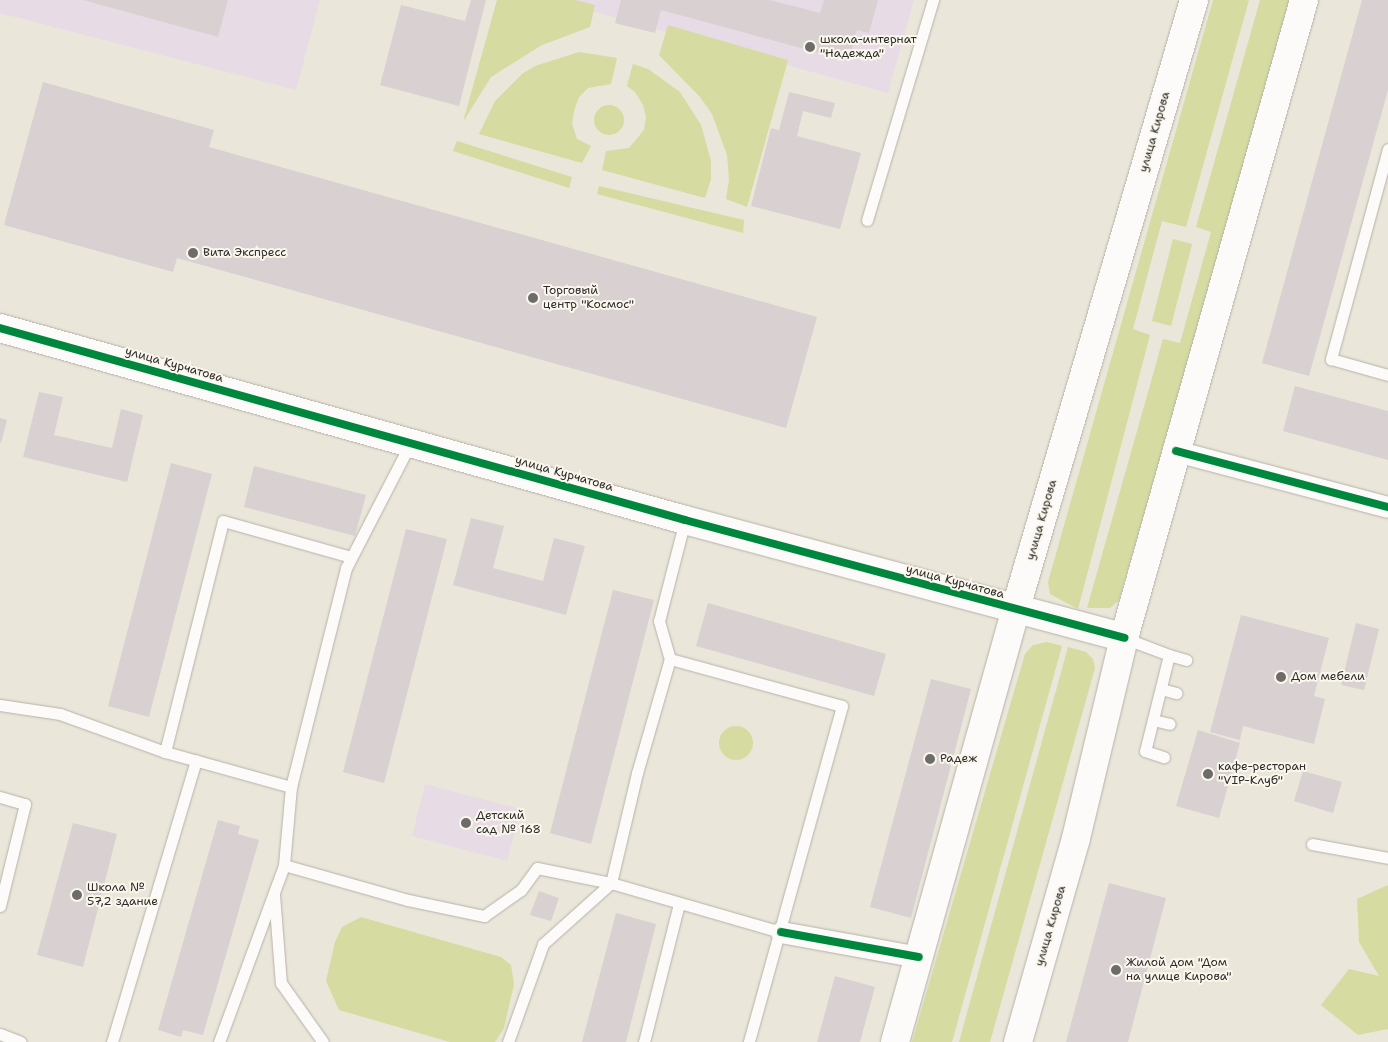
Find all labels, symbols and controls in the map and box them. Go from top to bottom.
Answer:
place label: школа-интернат "Надежда" [820,33,917,61]
marker: школа-интернат "Надежда" [804,41,816,53]
street label: улица Кирова [1137,90,1173,174]
place label: Вита Экспресс [203,246,286,260]
marker: Вита Экспресс [187,247,199,259]
place label: Торговый центр "Космос" [543,284,634,312]
marker: Торговый центр "Космос" [527,292,539,304]
street label: улица Курчатова [123,344,225,386]
street label: улица Курчатова [513,453,615,495]
street label: улица Кирова [1024,478,1060,562]
street label: улица Курчатова [904,562,1006,602]
place label: Дом мебели [1291,670,1365,684]
marker: Дом мебели [1275,671,1287,683]
place label: Радеж [940,752,977,766]
marker: Радеж [924,753,936,765]
place label: кафе-ресторан "VIP-Клуб" [1218,760,1306,788]
marker: кафе-ресторан "VIP-Клуб" [1202,768,1214,780]
place label: Детский сад № 168 [476,809,541,837]
marker: Детский сад № 168 [460,817,472,829]
place label: Школа № 57,2 здание [87,881,158,909]
street label: улица Кирова [1033,884,1069,968]
marker: Школа № 57,2 здание [71,889,83,901]
place label: Жилой дом "Дом на улице Кирова" [1126,956,1232,984]
marker: Жилой дом "Дом на улице Кирова" [1110,964,1122,976]

